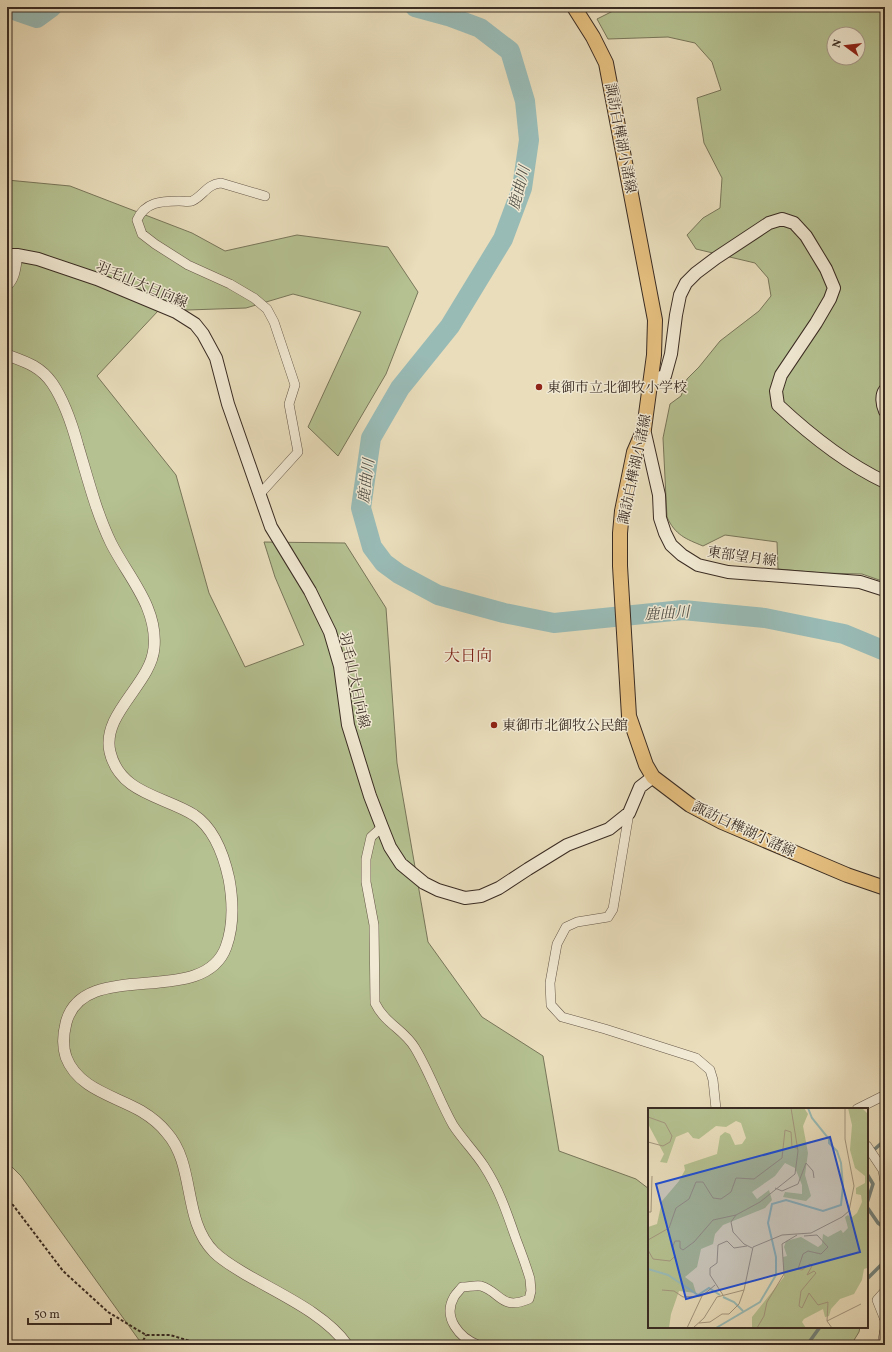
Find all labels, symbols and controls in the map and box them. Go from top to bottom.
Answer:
north arrow [826,26,866,66]
text: N [830,38,846,50]
street label: 諏訪白樺湖小諸線 [600,82,640,195]
water label: 鹿曲川 [504,162,537,213]
street label: 羽毛山大日向線 [93,257,190,313]
place label: 東御市立北御牧小学校 [547,379,687,398]
marker: 東御市立北御牧小学校 [534,382,544,392]
street label: 諏訪白樺湖小諸線 [615,413,656,526]
water label: 鹿曲川 [354,456,381,505]
street label: 東部望月線 [706,543,778,572]
water label: 鹿曲川 [644,603,692,626]
street label: 羽毛山大日向線 [334,630,373,730]
district label: 大日向 [444,646,492,668]
place label: 東御市北御牧公民館 [502,717,628,736]
marker: 東御市北御牧公民館 [489,720,499,730]
street label: 諏訪白樺湖小諸線 [689,798,798,863]
inset map [648,1108,868,1328]
scale bar [28,1300,111,1326]
text: 50 m [34,1307,60,1323]

